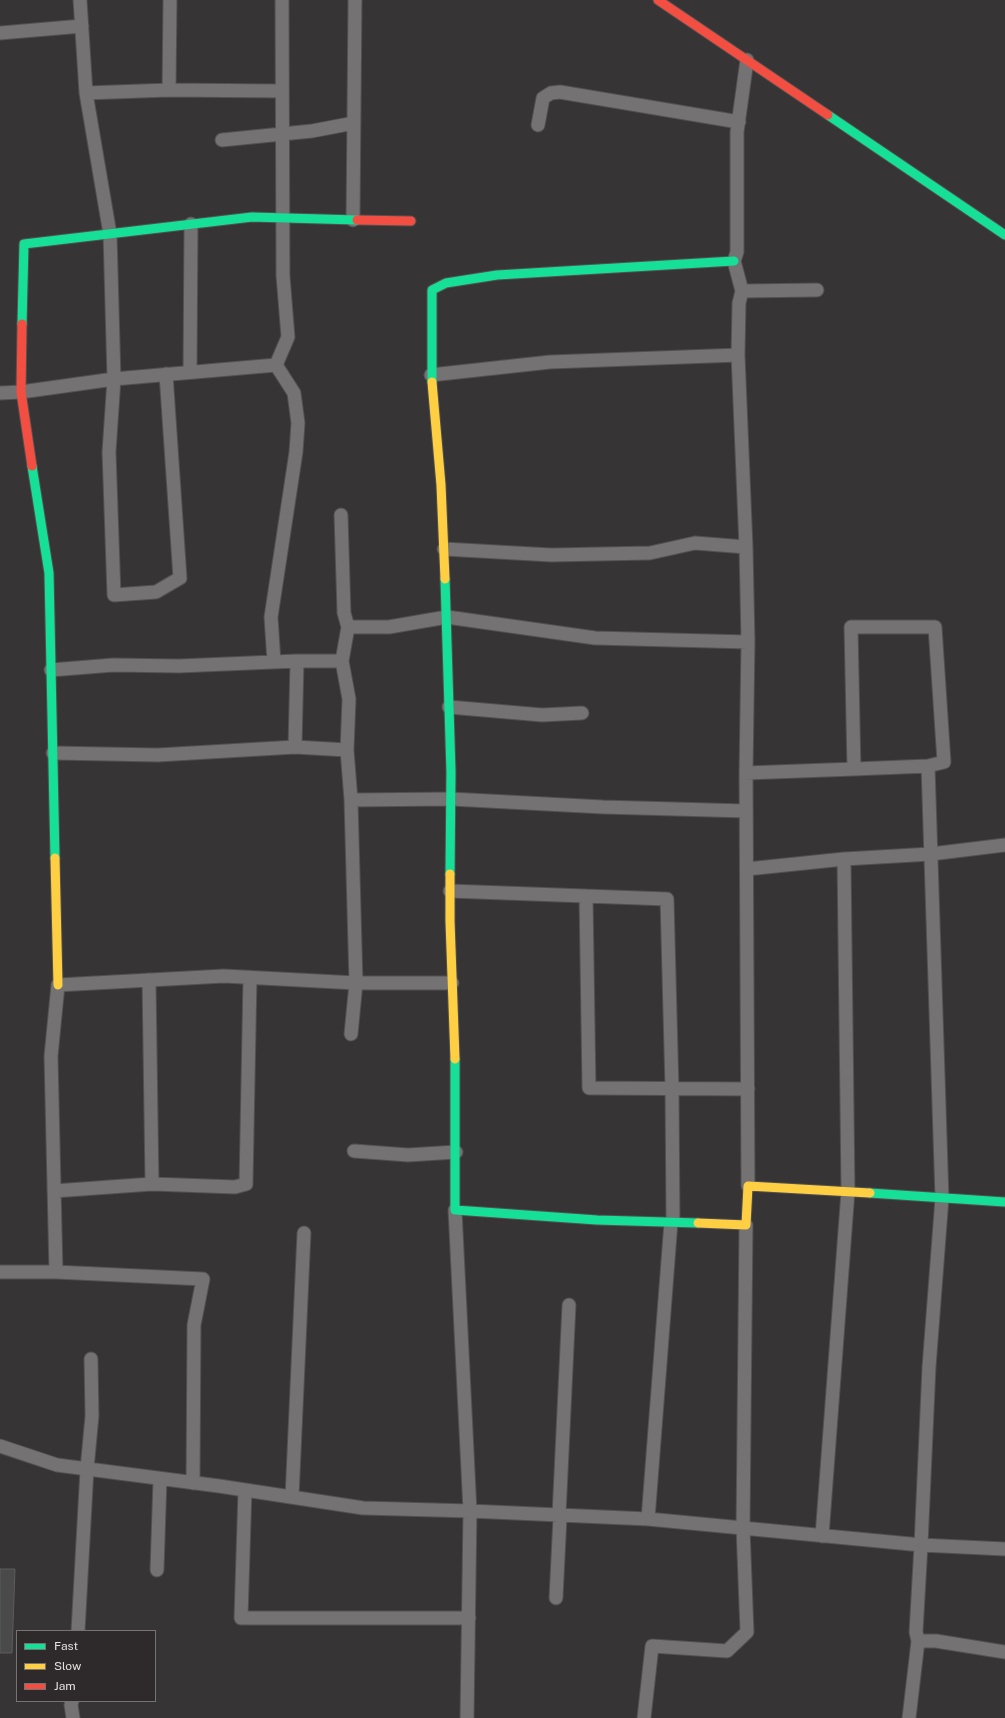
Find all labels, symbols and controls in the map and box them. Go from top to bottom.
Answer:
legend [16,1630,156,1702]
text: Fast [54,1639,78,1653]
text: Slow [54,1659,81,1673]
text: Jam [54,1679,76,1693]

